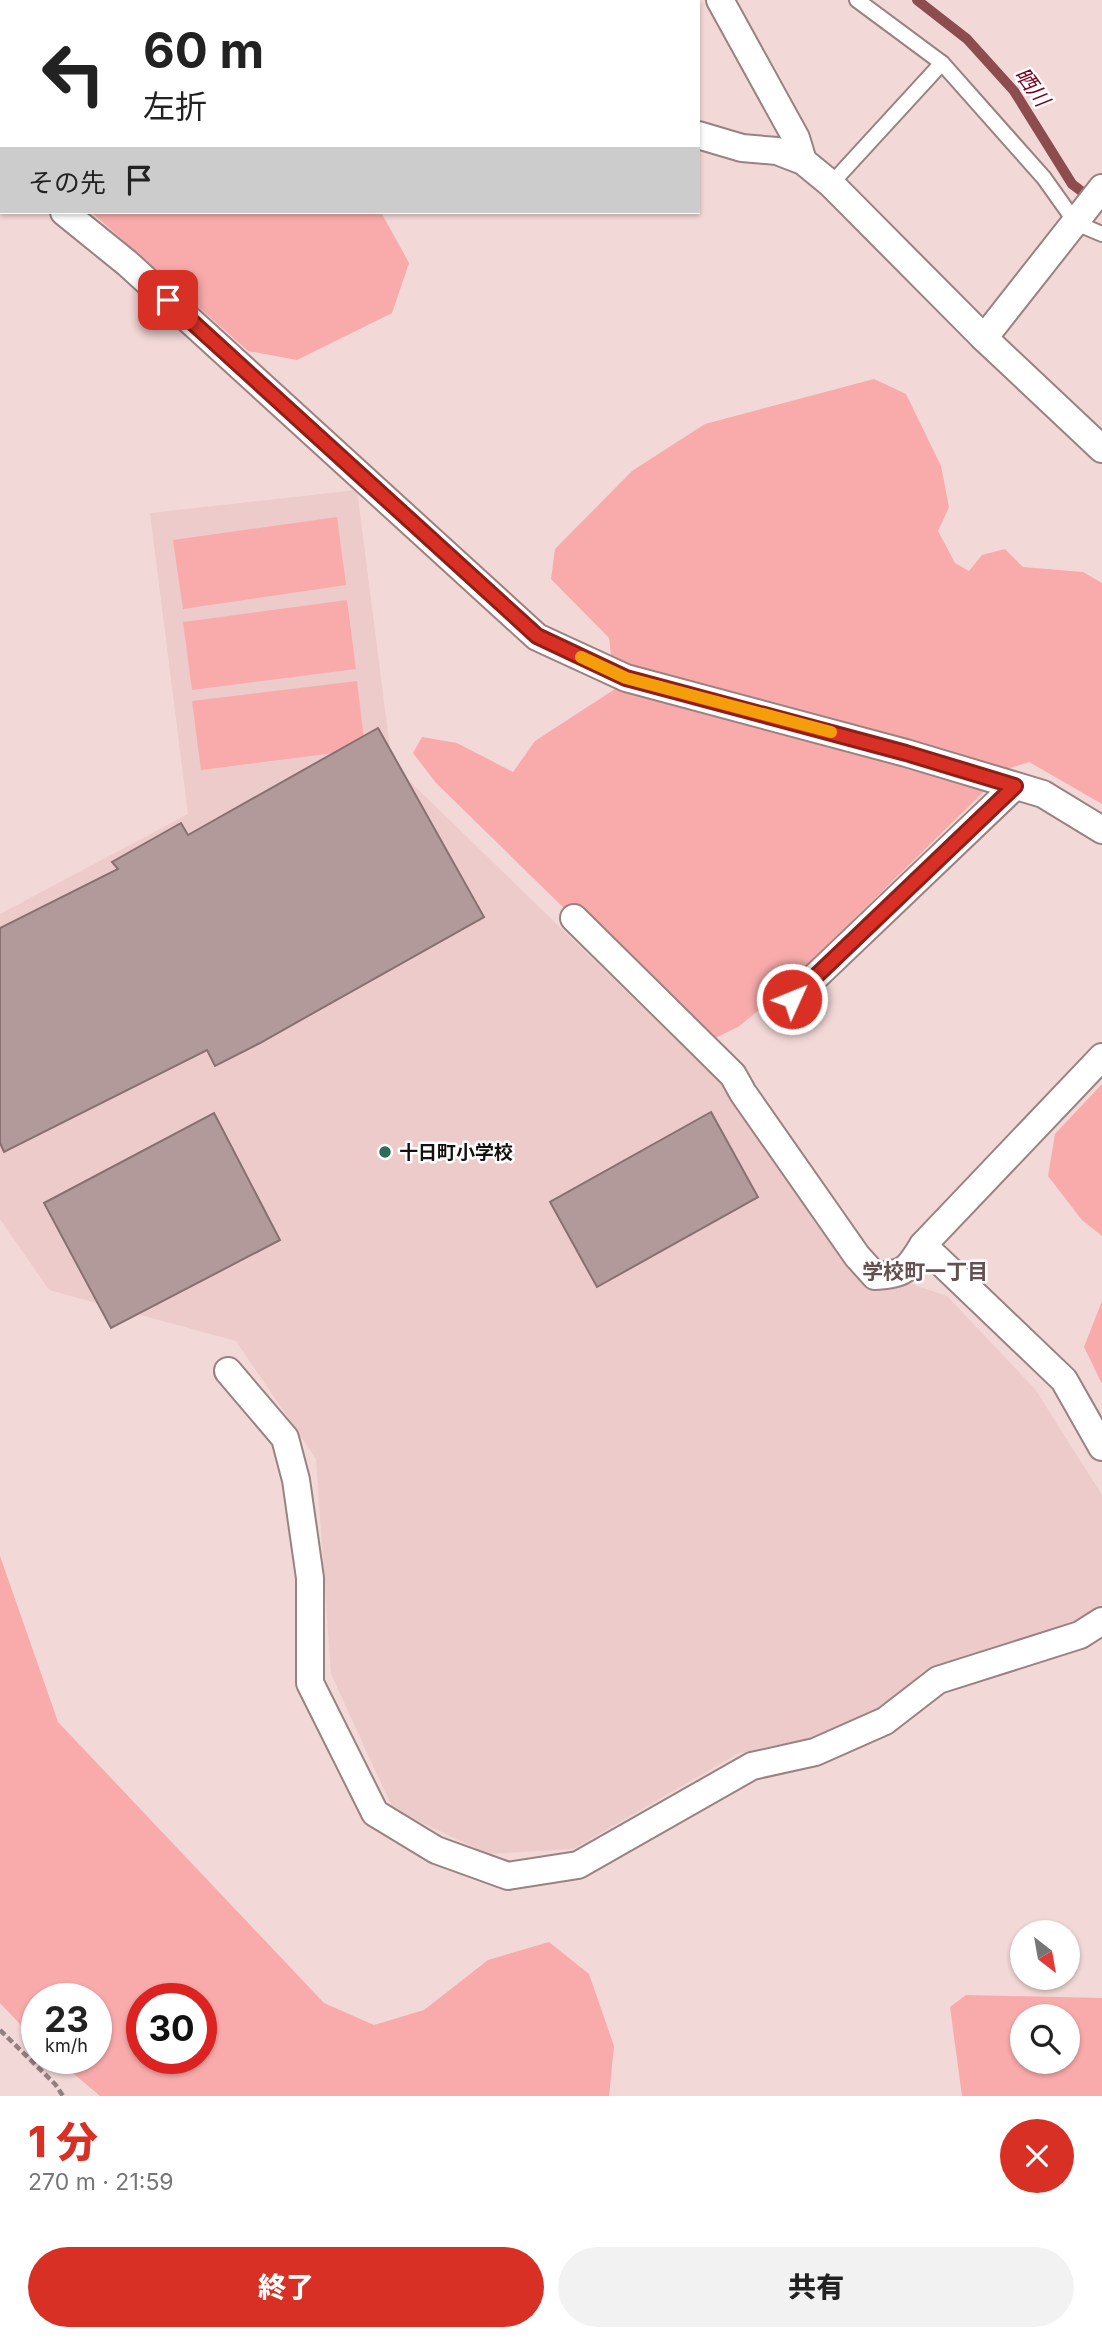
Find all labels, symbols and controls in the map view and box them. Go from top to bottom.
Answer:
text: 60 m [143,21,264,80]
icon: left [28,28,119,119]
water label: 晒川 [1010,62,1056,113]
text: 左折 [143,87,207,126]
icon: arrive [120,161,158,199]
text: その先 [28,167,106,198]
pin [138,270,198,330]
icon: arrive [149,281,187,319]
position arrow [755,962,829,1036]
place label: 十日町小学校 [399,1141,513,1164]
marker: 十日町小学校 [377,1144,393,1160]
district label: 学校町一丁目 [862,1259,988,1284]
north arrow [1010,1920,1080,1990]
map controls [1010,1920,1080,2074]
speed limit sign: 30 [126,1983,217,2074]
text: 23 [44,1998,89,2040]
button: search [1010,2004,1080,2074]
text: km/h [45,2035,88,2056]
text: 1 分 [28,2116,98,2167]
button: close [1000,2119,1074,2193]
text: 270 m · 21:59 [28,2168,174,2196]
button: 終了 [28,2247,544,2327]
button: 共有 [558,2247,1074,2327]

